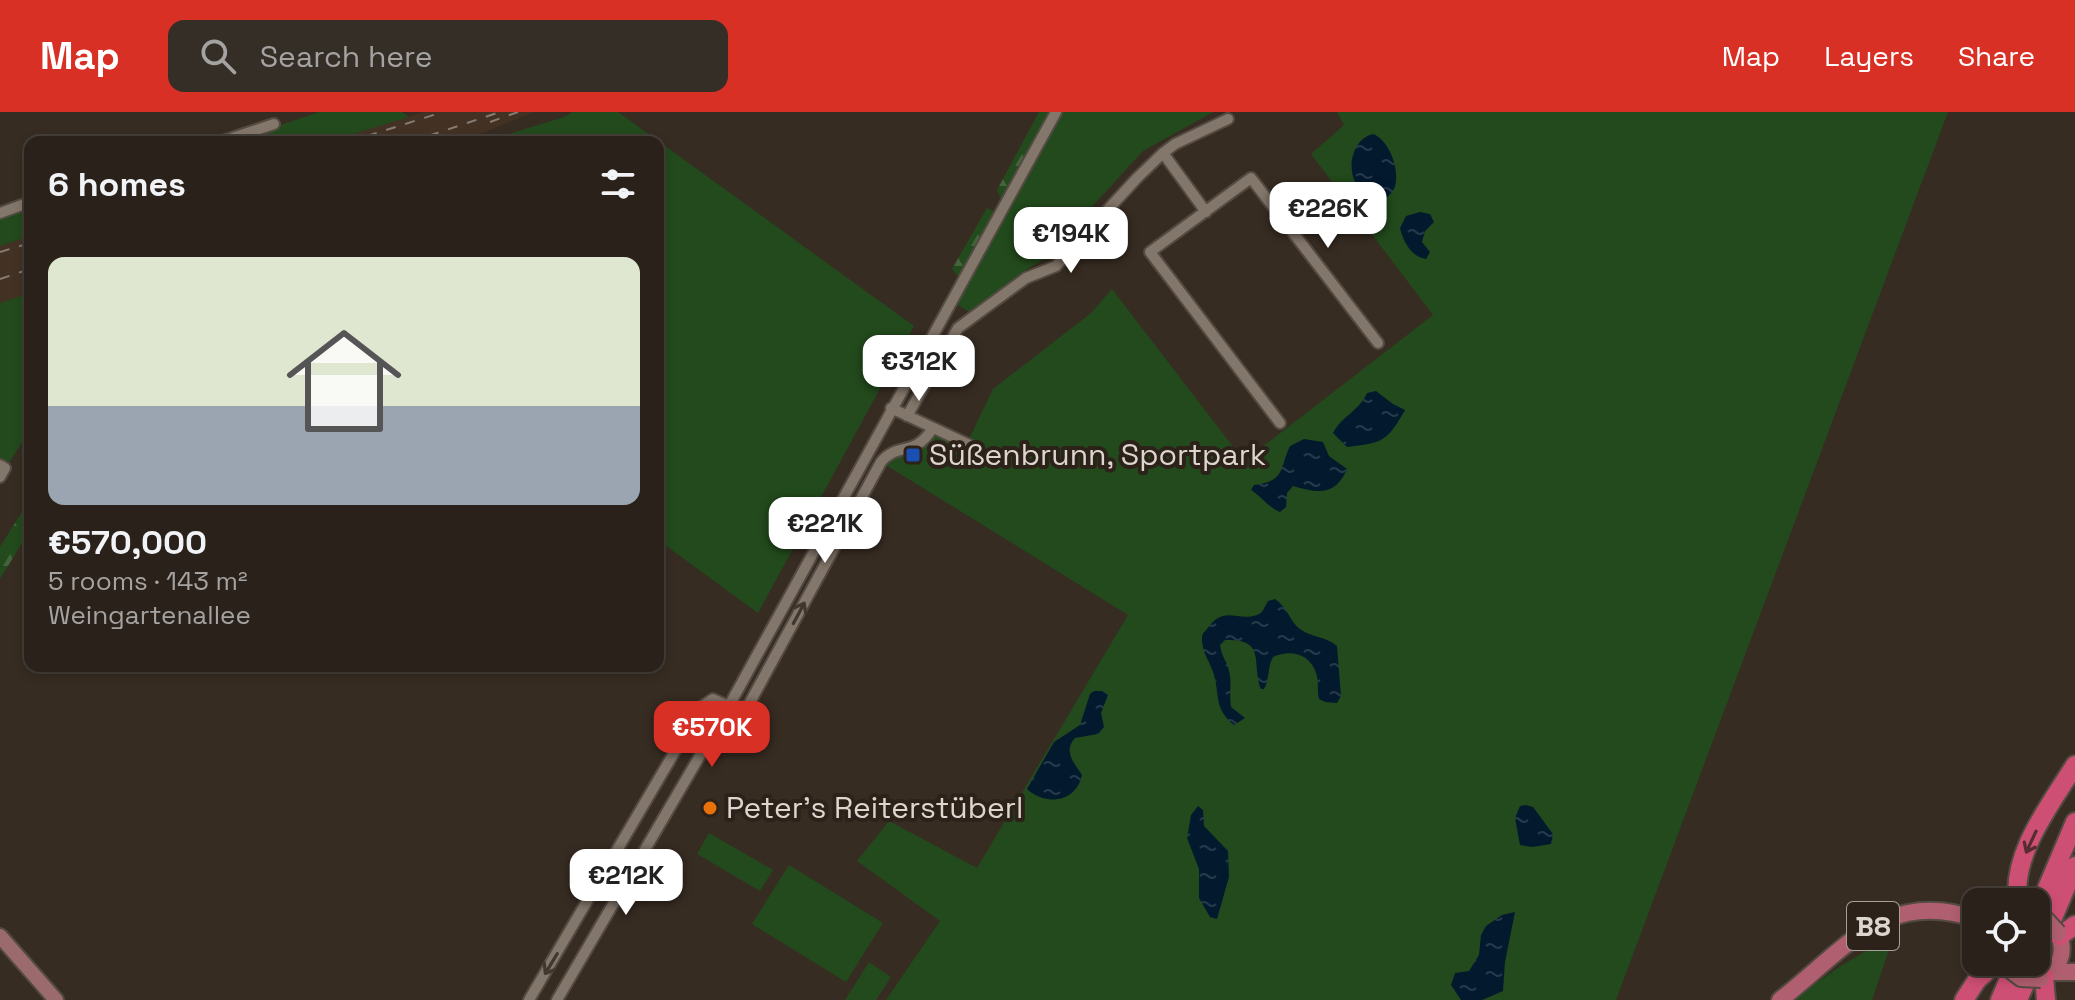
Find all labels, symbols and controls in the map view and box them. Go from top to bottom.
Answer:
search box [168,20,728,92]
text: Map [40,32,120,80]
icon: search [196,34,240,78]
text: Search here [260,37,433,76]
text: Map [1722,38,1780,74]
text: Layers [1824,38,1914,74]
text: Share [1958,38,2035,74]
icon: filters [596,162,640,206]
text: 6 homes [48,163,186,206]
pin: €226K [1272,182,1384,250]
text: €226K [1288,191,1368,225]
pin: €194K [1015,207,1127,275]
text: €194K [1032,216,1110,250]
icon: home [272,309,416,453]
pin: €312K [863,335,975,403]
text: €312K [881,344,957,378]
place label: Süßenbrunn, Sportpark [929,435,1266,474]
marker: Süßenbrunn, Sportpark [904,446,922,464]
pin: €221K [769,497,881,565]
text: €221K [787,506,863,540]
text: €570,000 [48,521,207,564]
text: 5 rooms · 143 m² [48,564,247,598]
text: Weingartenallee [48,598,251,632]
one-way arrow [791,602,807,626]
pin: €570K [656,701,768,769]
text: €570K [672,710,752,744]
place label: Peter's Reiterstüberl [726,788,1023,827]
marker: Peter's Reiterstüberl [701,799,719,817]
one-way arrow [2023,829,2038,853]
pin: €212K [570,849,682,917]
text: €212K [588,858,664,892]
map controls [1962,888,2050,976]
button: locate [1962,888,2050,976]
road number: B8 [1847,902,1899,950]
one-way arrow [543,952,559,975]

